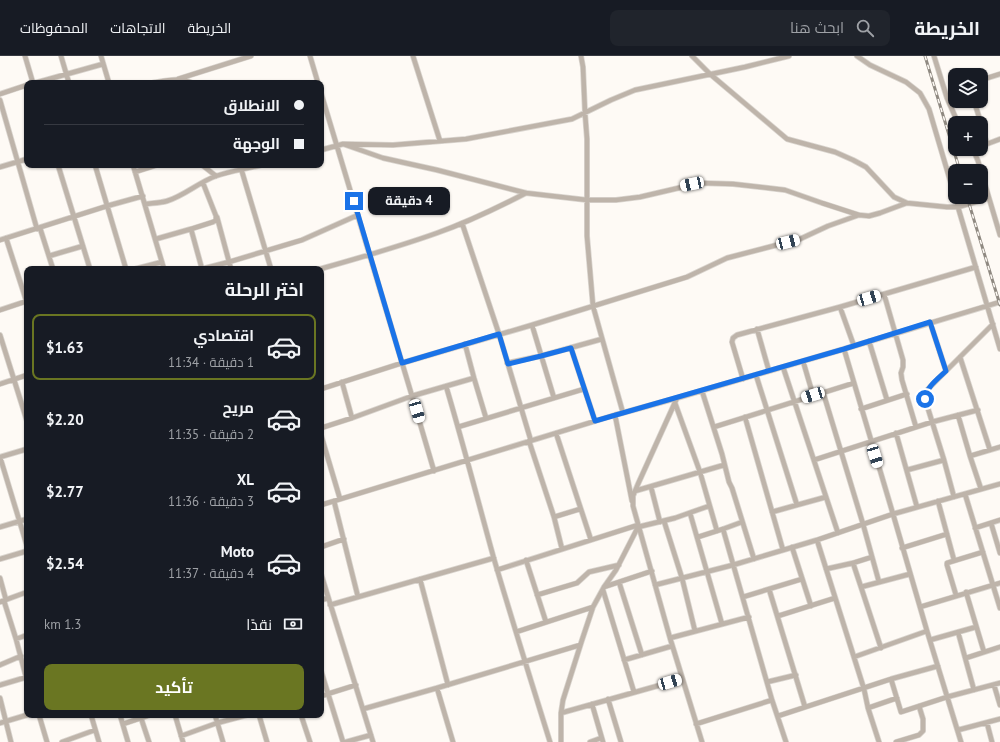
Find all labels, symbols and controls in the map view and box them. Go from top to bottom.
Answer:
search box [610,10,890,46]
text: الخريطة [914,16,980,40]
icon: search [854,17,876,39]
text: ابحث هنا [790,18,844,37]
text: المحفوظات [20,19,88,37]
text: الاتجاهات [110,19,166,37]
text: الخريطة [188,19,231,37]
map controls [948,68,988,204]
button: layers [948,68,988,108]
text: الانطلاق [224,96,280,115]
button: + [948,116,988,156]
text: الوجهة [233,134,280,153]
button: − [948,164,988,204]
car [679,176,705,192]
callout: 4 دقيقة [368,187,450,215]
route end [345,192,363,210]
text: 4 دقيقة [385,192,433,209]
car [775,233,801,251]
text: اختر الرحلة [225,278,304,301]
car [856,289,882,307]
text: اقتصادي [194,326,254,345]
icon: car [266,329,302,365]
text: $1.63 [46,338,84,357]
text: 1 دقيقة · 11:34 [168,354,254,371]
car [800,386,826,404]
route start [916,390,934,408]
text: مريح [222,398,254,417]
car [408,398,426,424]
icon: car [266,401,302,437]
text: $2.20 [46,410,84,429]
text: 2 دقيقة · 11:35 [168,426,254,443]
car [866,443,884,469]
text: XL [237,470,254,489]
icon: car [266,473,302,509]
text: $2.77 [46,482,84,501]
text: 3 دقيقة · 11:36 [168,493,254,510]
text: Moto [221,542,254,561]
icon: car [266,545,302,581]
text: $2.54 [46,554,84,573]
text: 4 دقيقة · 11:37 [168,565,254,582]
icon: cash [282,613,304,635]
text: نقدًا [246,615,272,634]
text: 1.3 km [44,616,81,633]
button: تأكيد [44,664,304,710]
car [657,673,683,691]

